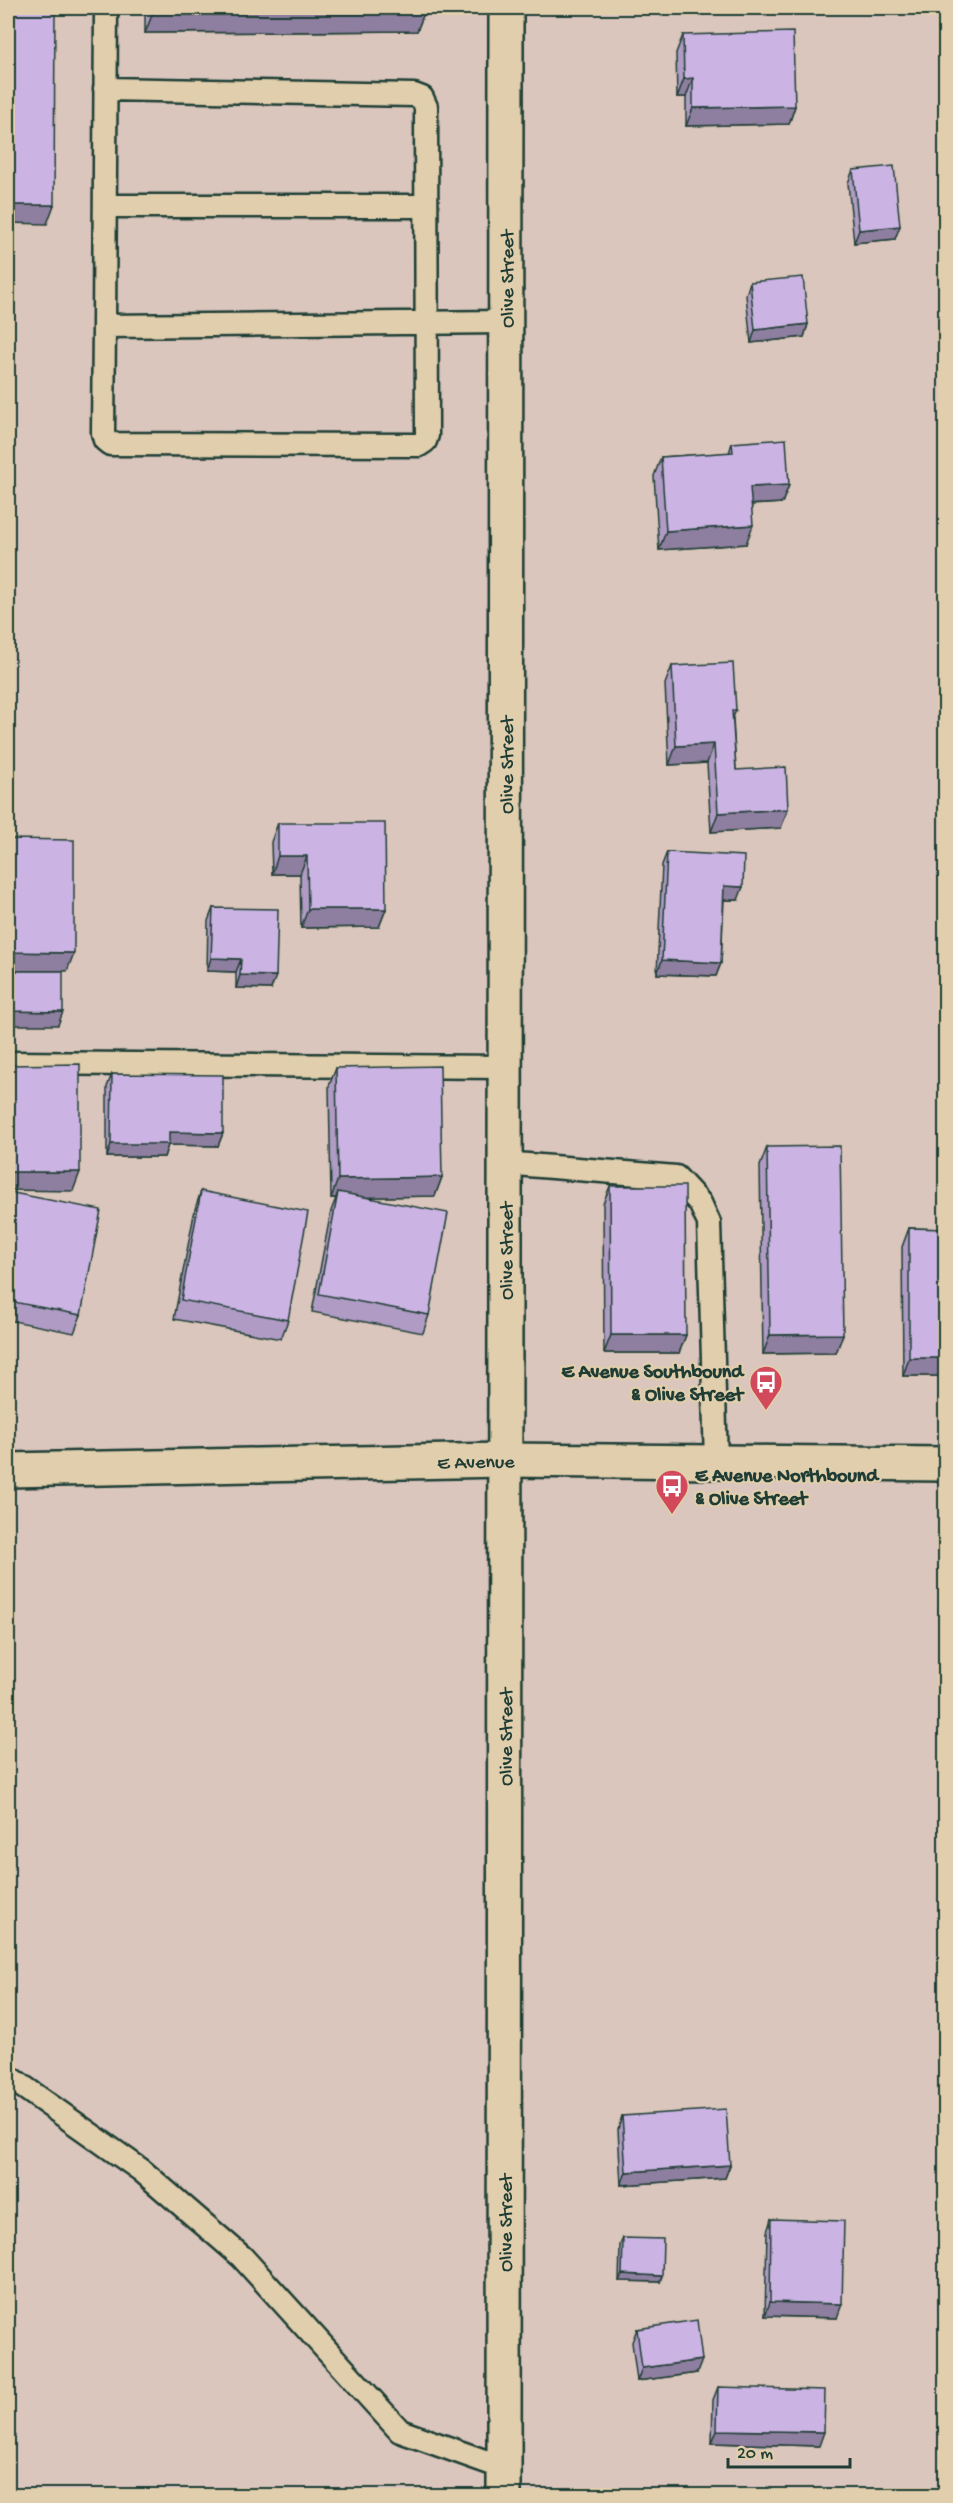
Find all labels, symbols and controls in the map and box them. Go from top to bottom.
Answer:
street label: Olive Street [498,228,521,328]
street label: Olive Street [497,714,520,814]
street label: Olive Street [497,1200,520,1300]
place label: E Avenue Southbound & Olive Street [561,1362,745,1408]
bus stop icon: E Avenue Southbound & Olive Street [748,1364,784,1411]
street label: E Avenue [437,1452,515,1476]
place label: E Avenue Northbound & Olive Street [695,1466,880,1512]
bus stop icon: E Avenue Northbound & Olive Street [654,1468,690,1515]
street label: Olive Street [497,1686,520,1786]
street label: Olive Street [496,2172,519,2272]
scale bar [728,2431,850,2469]
text: 20 m [737,2444,773,2465]

